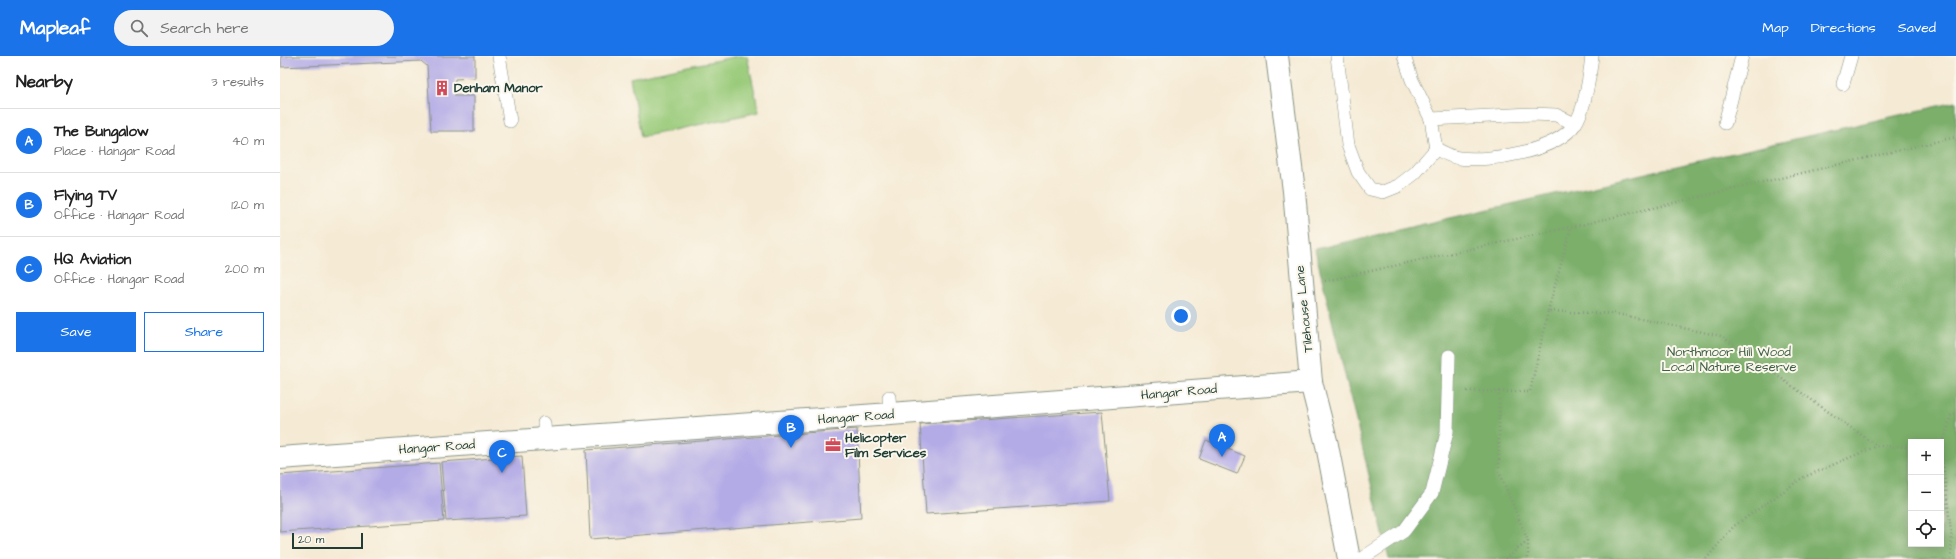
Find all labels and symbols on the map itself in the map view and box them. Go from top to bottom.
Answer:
building icon: Denham Manor [433,79,451,97]
place label: Denham Manor [454,79,544,97]
street label: Tilehouse Lane [1290,265,1318,353]
your location [1171,306,1191,326]
park label: Northmoor Hill Wood Local Nature Reserve [1661,343,1797,376]
street label: Hangar Road [1140,380,1218,405]
street label: Hangar Road [817,405,895,430]
pin: B [778,415,804,448]
pin: A [1209,424,1235,457]
place label: Helicopter Film Services [845,429,927,462]
street label: Hangar Road [398,435,476,460]
office icon: Helicopter Film Services [824,436,842,454]
pin: C [489,440,515,473]
scale bar [292,531,363,550]

